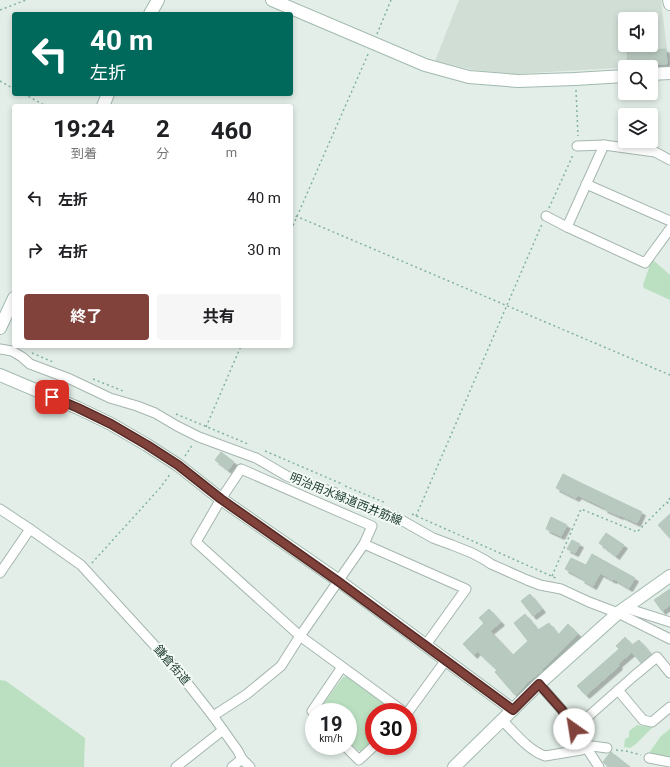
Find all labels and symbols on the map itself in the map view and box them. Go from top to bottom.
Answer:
pin [35,380,69,414]
street label: 明治用水緑道西井筋線 [288,470,404,528]
street label: 鎌倉街道 [151,642,193,688]
speed limit sign: 30 [365,703,417,755]
position arrow [553,708,595,750]

